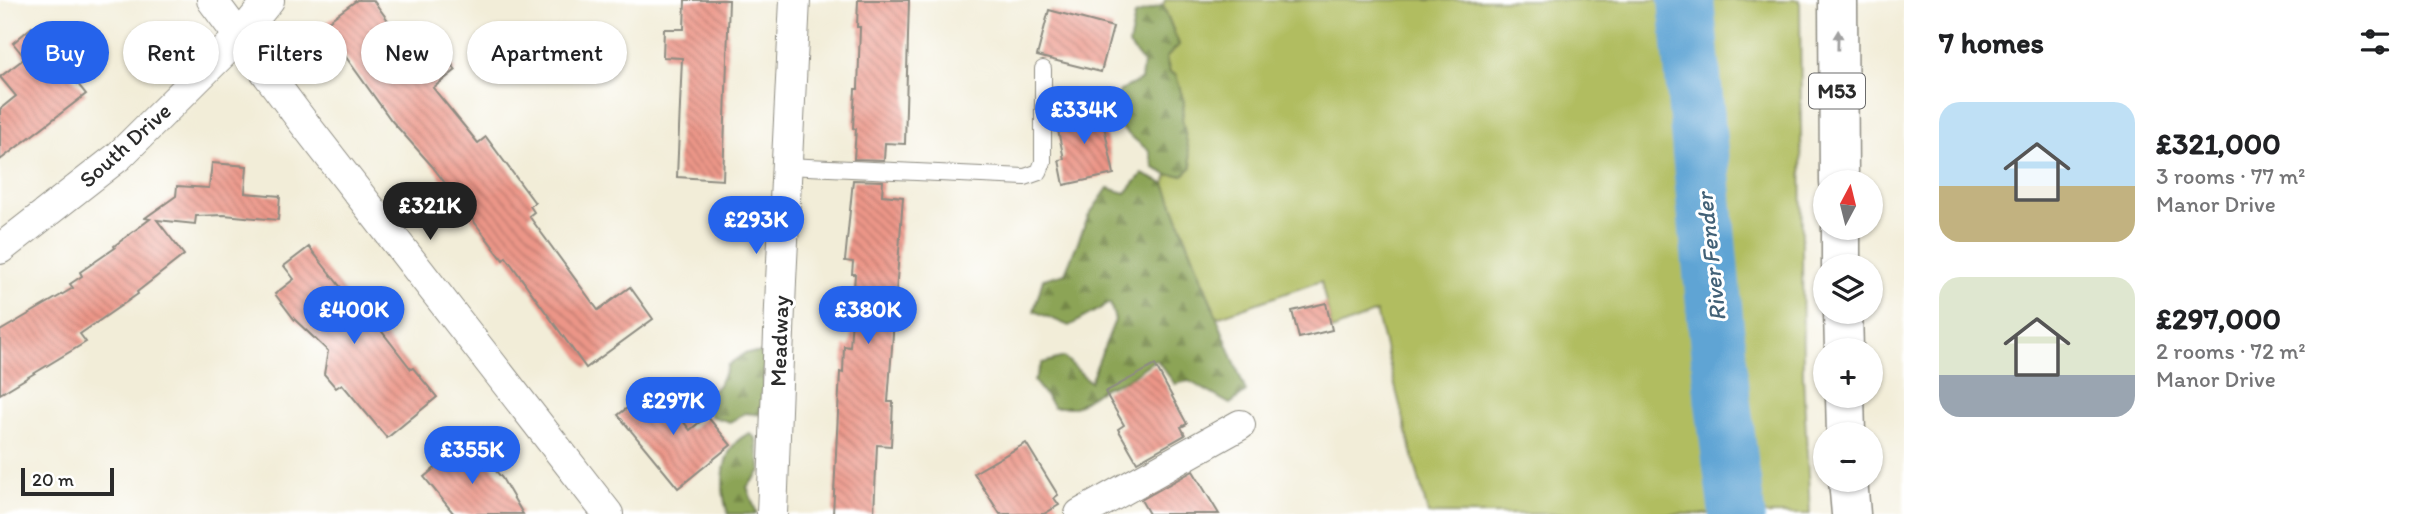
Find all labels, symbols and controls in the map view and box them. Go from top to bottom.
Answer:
chip: Buy [21,21,109,84]
chip: Rent [123,21,219,84]
chip: Filters [233,21,347,84]
chip: New [361,21,453,84]
chip: Apartment [467,21,627,84]
icon: filters [2356,23,2394,61]
text: 7 homes [1939,24,2044,61]
one-way arrow [1832,29,1844,51]
road number: M53 [1809,74,1865,108]
pin: £334K [1035,86,1133,146]
text: £334K [1051,95,1117,123]
street label: South Drive [73,96,177,194]
text: £321,000 [2156,125,2281,162]
icon: home [1995,130,2079,214]
text: 3 rooms · 77 m² [2156,162,2306,190]
north arrow [1813,170,1883,240]
map controls [1813,170,1883,492]
pin: £321K [381,182,479,242]
water label: River Fender [1689,189,1732,323]
text: Manor Drive [2156,190,2276,218]
text: £321K [399,191,461,219]
pin: £293K [707,196,805,256]
text: £293K [724,205,788,233]
button: layers [1813,254,1883,324]
pin: £400K [305,286,403,346]
pin: £380K [819,286,917,346]
text: £400K [319,295,389,323]
street label: Meadway [763,295,795,387]
text: £380K [835,295,901,323]
text: £297,000 [2156,300,2281,337]
icon: home [1995,305,2079,389]
text: 2 rooms · 72 m² [2156,337,2306,365]
button: + [1813,338,1883,408]
text: Manor Drive [2156,365,2276,393]
pin: £297K [624,378,722,437]
text: £297K [642,386,704,414]
button: − [1813,422,1883,492]
pin: £355K [423,426,521,486]
text: £355K [440,435,504,463]
scale bar [21,465,114,497]
text: 20 m [32,468,74,491]

